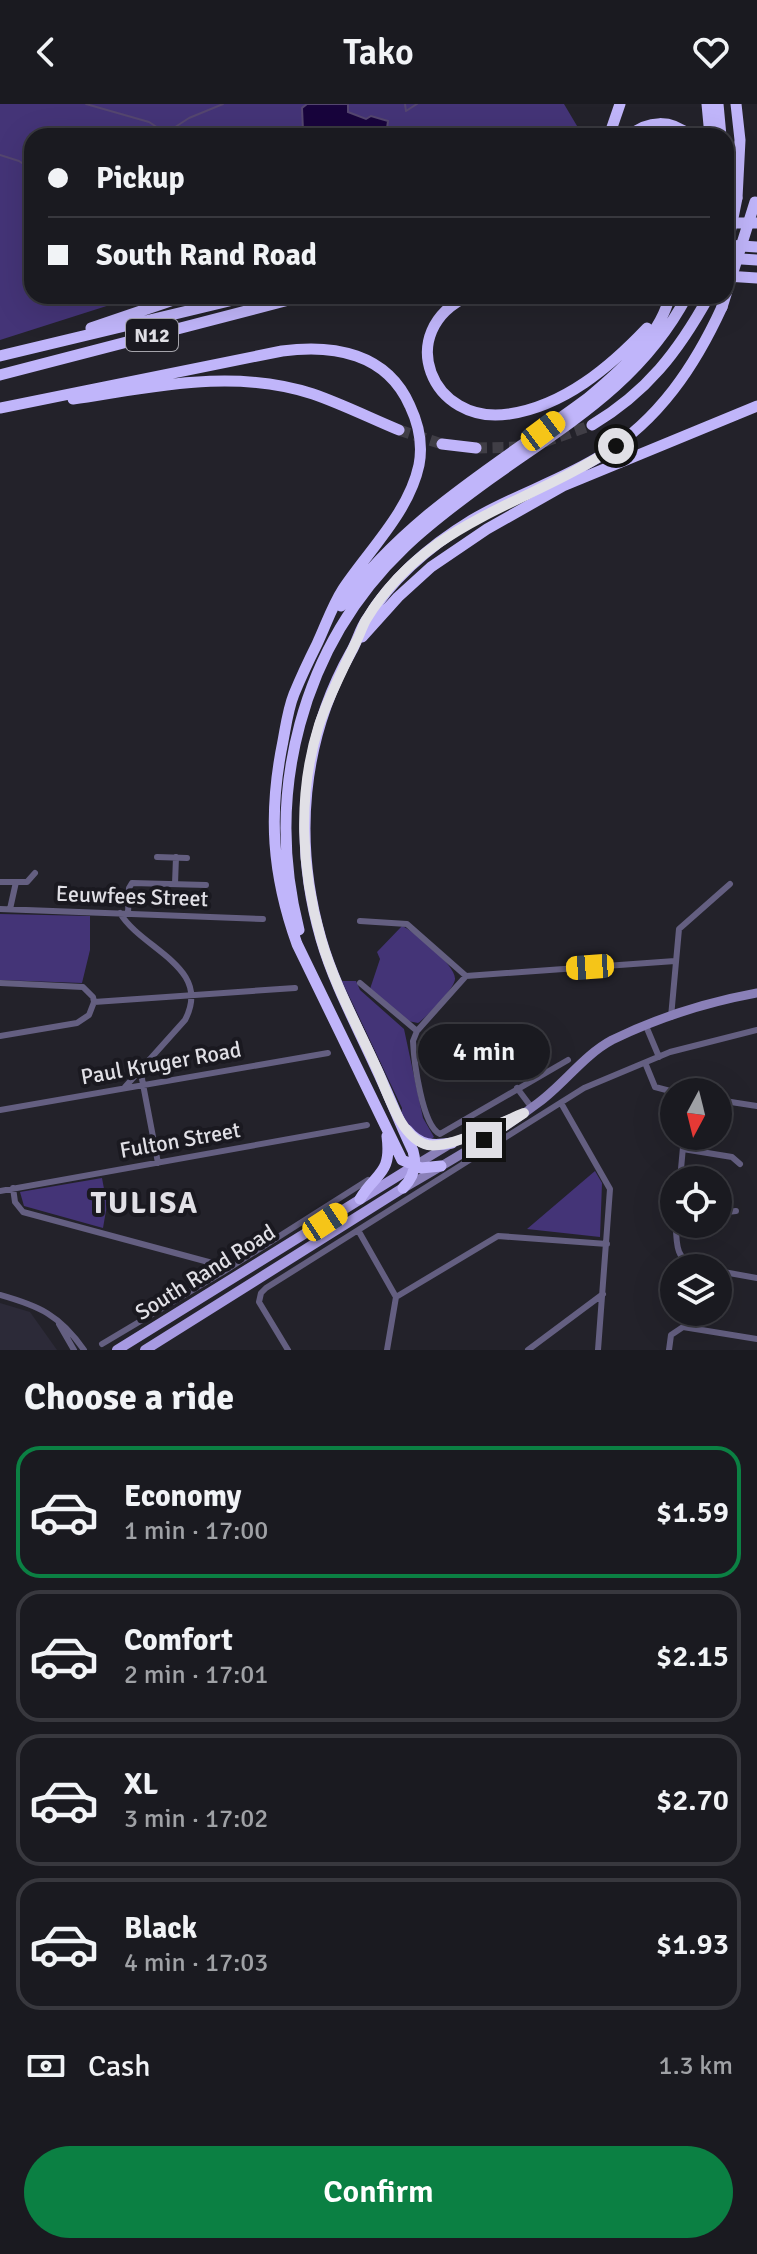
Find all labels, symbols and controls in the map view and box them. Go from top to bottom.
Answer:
icon: back [24,30,68,74]
text: Tako [343,30,414,75]
icon: heart [689,30,733,74]
text: Pickup [96,160,185,197]
text: South Rand Road [96,237,317,274]
road number: N12 [126,319,178,351]
car [517,407,569,455]
route start [598,428,634,464]
street label: Eeuwfees Street [55,880,209,912]
car [565,953,615,981]
callout: 4 min [418,1024,550,1080]
street label: Paul Kruger Road [79,1036,243,1090]
text: 4 min [453,1036,515,1068]
north arrow [660,1078,732,1150]
map controls [660,1078,732,1326]
street label: Fulton Street [118,1116,243,1164]
route end [466,1122,502,1158]
button: locate [660,1166,732,1238]
district label: TULISA [91,1185,199,1222]
car [298,1199,352,1245]
street label: South Rand Road [130,1218,280,1326]
button: layers [660,1254,732,1326]
text: Choose a ride [24,1375,234,1420]
icon: car [28,1476,100,1548]
text: Economy [124,1478,241,1515]
text: $1.59 [656,1494,729,1531]
text: 1 min · 17:00 [124,1515,268,1547]
icon: car [28,1620,100,1692]
text: Comfort [124,1622,233,1659]
text: $2.15 [656,1638,729,1675]
text: 2 min · 17:01 [124,1659,268,1691]
icon: car [28,1764,100,1836]
text: XL [124,1766,158,1803]
text: $2.70 [656,1782,729,1819]
text: 3 min · 17:02 [124,1803,268,1835]
icon: car [28,1908,100,1980]
text: Black [124,1910,197,1947]
text: $1.93 [656,1926,729,1963]
text: 4 min · 17:03 [124,1947,268,1979]
icon: cash [24,2044,68,2088]
text: Cash [88,2048,151,2085]
text: 1.3 km [659,2050,733,2082]
button: Confirm [24,2146,733,2238]

